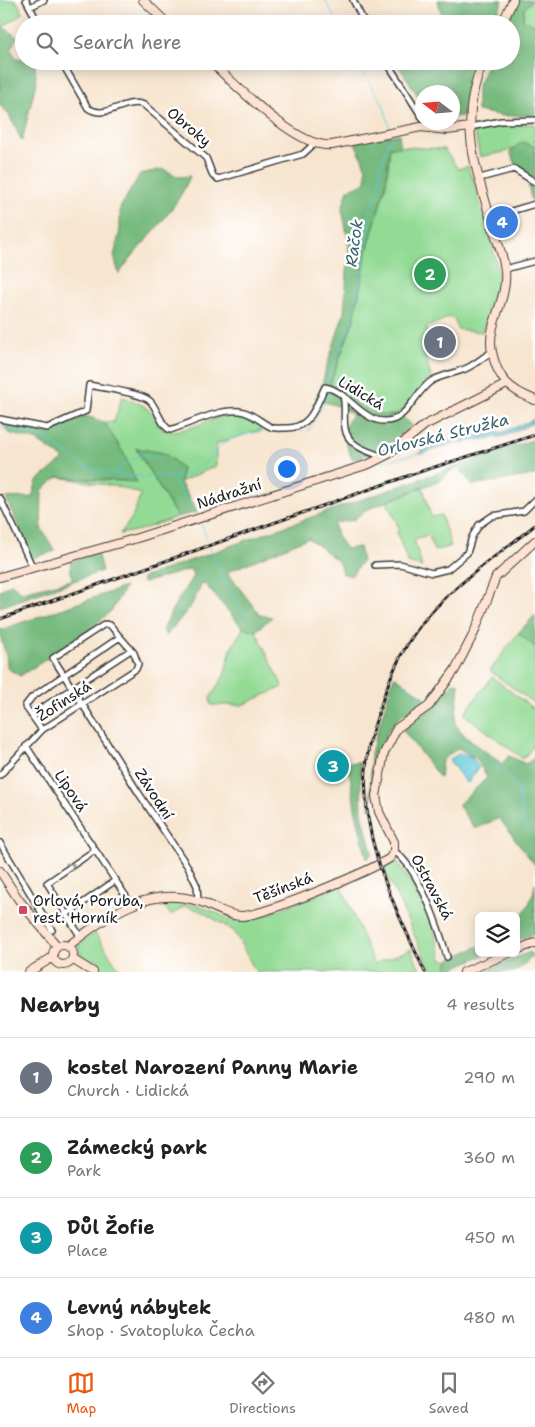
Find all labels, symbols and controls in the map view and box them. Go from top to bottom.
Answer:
search box [15,15,520,70]
icon: search [33,29,61,57]
text: Search here [73,30,182,55]
north arrow [415,85,460,130]
street label: Obroky [163,103,215,151]
pin: 4 [486,203,518,241]
water label: Račok [340,218,368,268]
pin: 2 [414,255,446,293]
pin: 1 [424,323,456,361]
street label: Lidická [334,372,388,415]
water label: Orlovská Stružka [375,409,511,461]
your location [274,456,300,482]
street label: Nádražní [194,474,265,514]
street label: Žofinská [32,675,96,726]
pin: 3 [317,747,349,785]
street label: Závodní [130,765,178,824]
street label: Lipová [50,766,93,816]
street label: Ostravská [406,851,458,924]
one-way arrow [65,863,75,872]
street label: Těšínská [251,867,316,908]
place label: Orlová, Poruba, rest. Horník [33,891,144,928]
marker: Orlová, Poruba, rest. Horník [17,904,29,916]
map controls [475,912,520,957]
button: layers [475,912,520,957]
text: Nearby [20,991,100,1019]
text: 4 results [446,994,515,1015]
text: kostel Narození Panny Marie [67,1055,358,1080]
text: 1 [32,1067,40,1088]
text: 290 m [463,1067,515,1088]
text: Church · Lidická [67,1080,189,1101]
text: Zámecký park [67,1135,207,1160]
text: 2 [30,1147,42,1168]
text: 360 m [463,1147,515,1168]
text: Park [67,1160,101,1181]
text: Důl Žofie [67,1215,155,1240]
text: 3 [30,1227,42,1248]
text: 450 m [464,1227,515,1248]
text: Place [67,1240,108,1261]
text: Levný nábytek [67,1295,211,1320]
text: 4 [30,1307,42,1328]
text: 480 m [463,1307,515,1328]
text: Shop · Svatopluka Čecha [67,1320,255,1341]
tab: Map [66,1369,96,1417]
tab: Directions [229,1369,296,1417]
tab: Saved [429,1369,469,1417]

